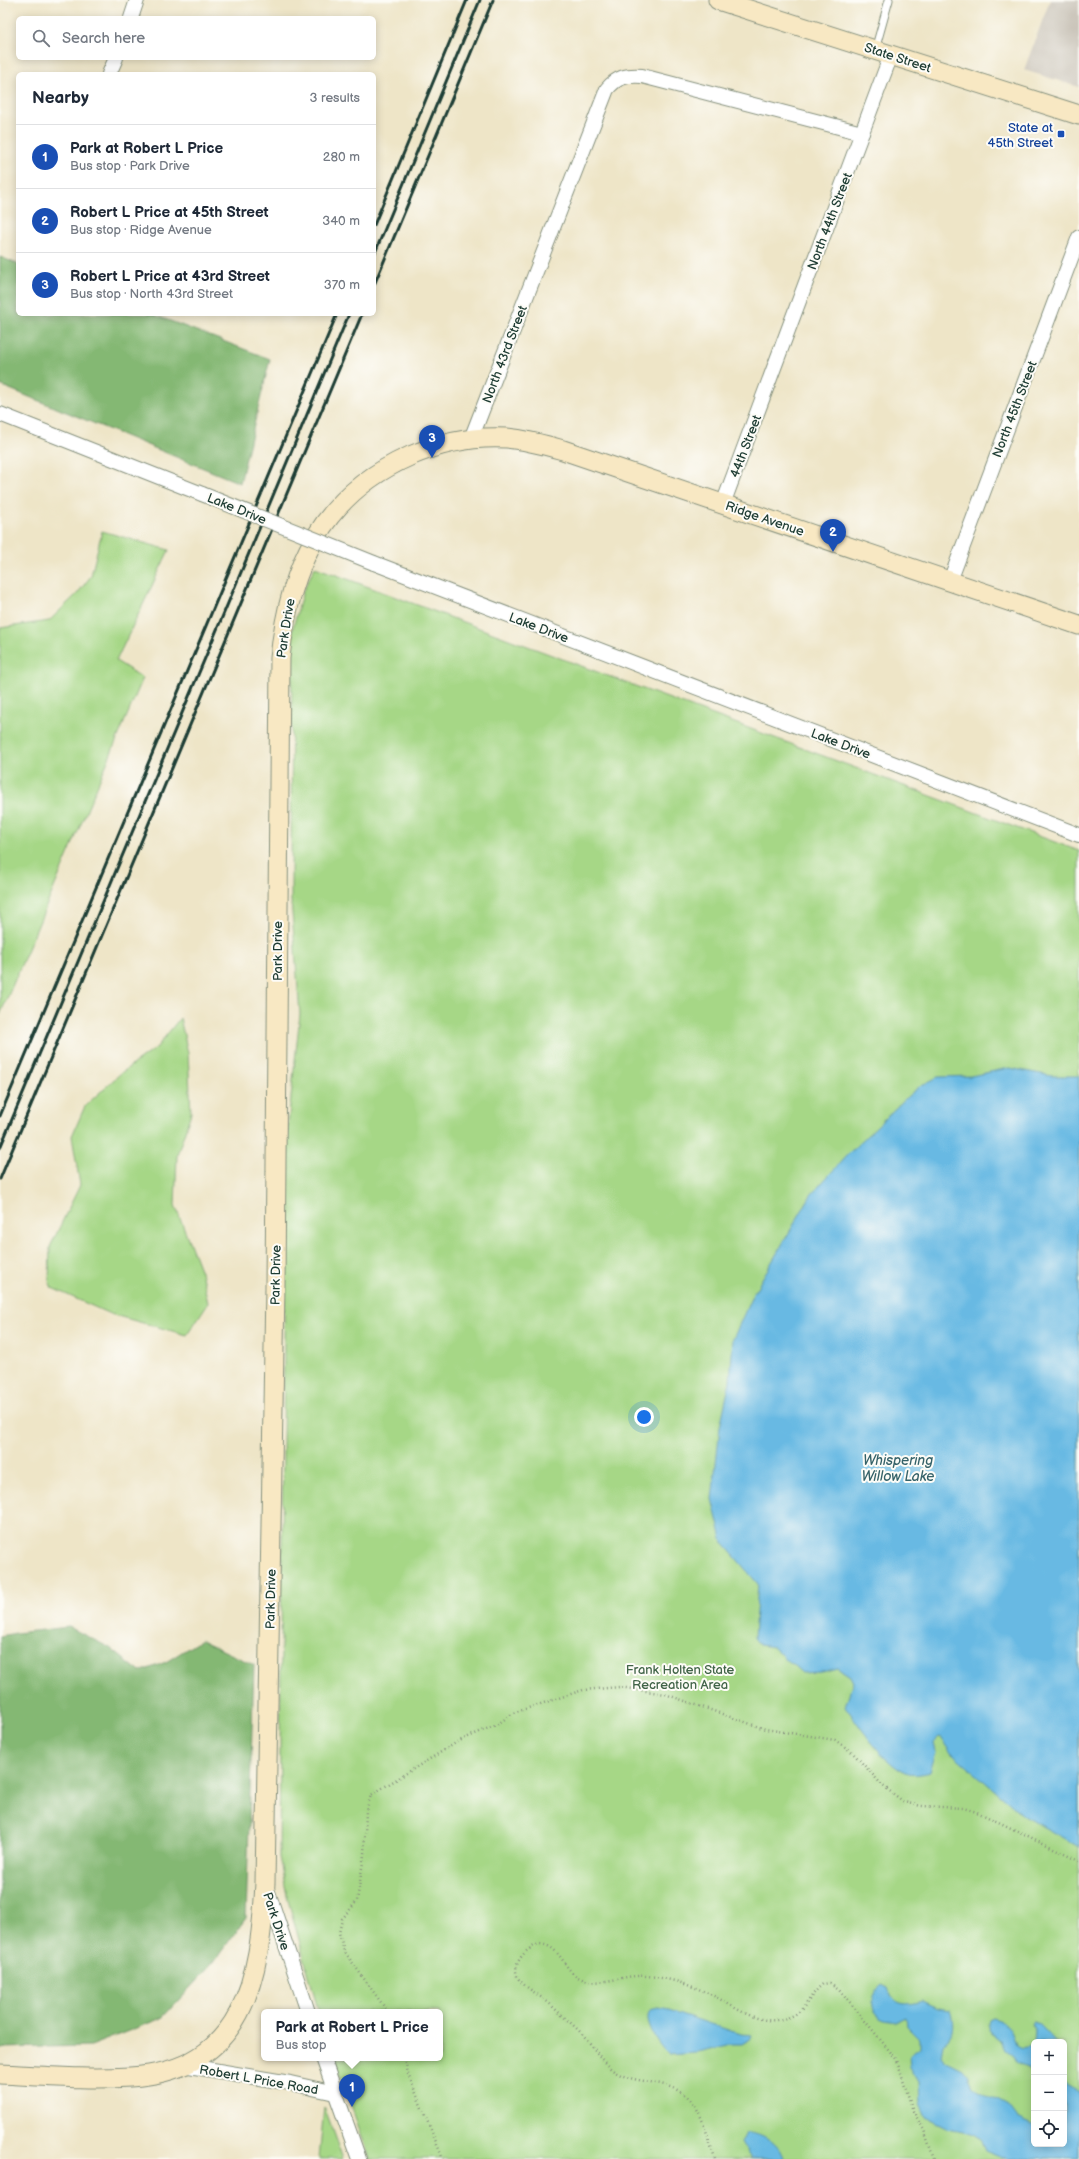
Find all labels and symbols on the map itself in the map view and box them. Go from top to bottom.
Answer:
street label: State Street [862,40,933,76]
place label: State at 45th Street [987,120,1053,151]
marker: State at 45th Street [1056,129,1066,139]
street label: North 44th Street [804,171,856,272]
street label: North 43rd Street [479,303,531,406]
street label: North 45th Street [989,359,1041,460]
street label: 44th Street [727,413,765,480]
pin: 3 [419,425,445,458]
street label: Lake Drive [205,490,269,528]
street label: Ridge Avenue [723,498,806,540]
pin: 2 [820,519,846,552]
street label: Park Drive [273,597,299,659]
street label: Lake Drive [507,609,571,647]
street label: Lake Drive [809,725,873,763]
street label: Park Drive [270,921,286,981]
street label: Park Drive [267,1245,285,1305]
your location [634,1407,654,1427]
water label: Whispering Willow Lake [861,1452,935,1485]
street label: Park Drive [262,1569,280,1629]
park label: Frank Holten State Recreation Area [626,1662,735,1693]
street label: Park Drive [259,1890,293,1953]
street label: Robert L Price Road [198,2062,320,2098]
pin: 1 [339,2074,365,2107]

